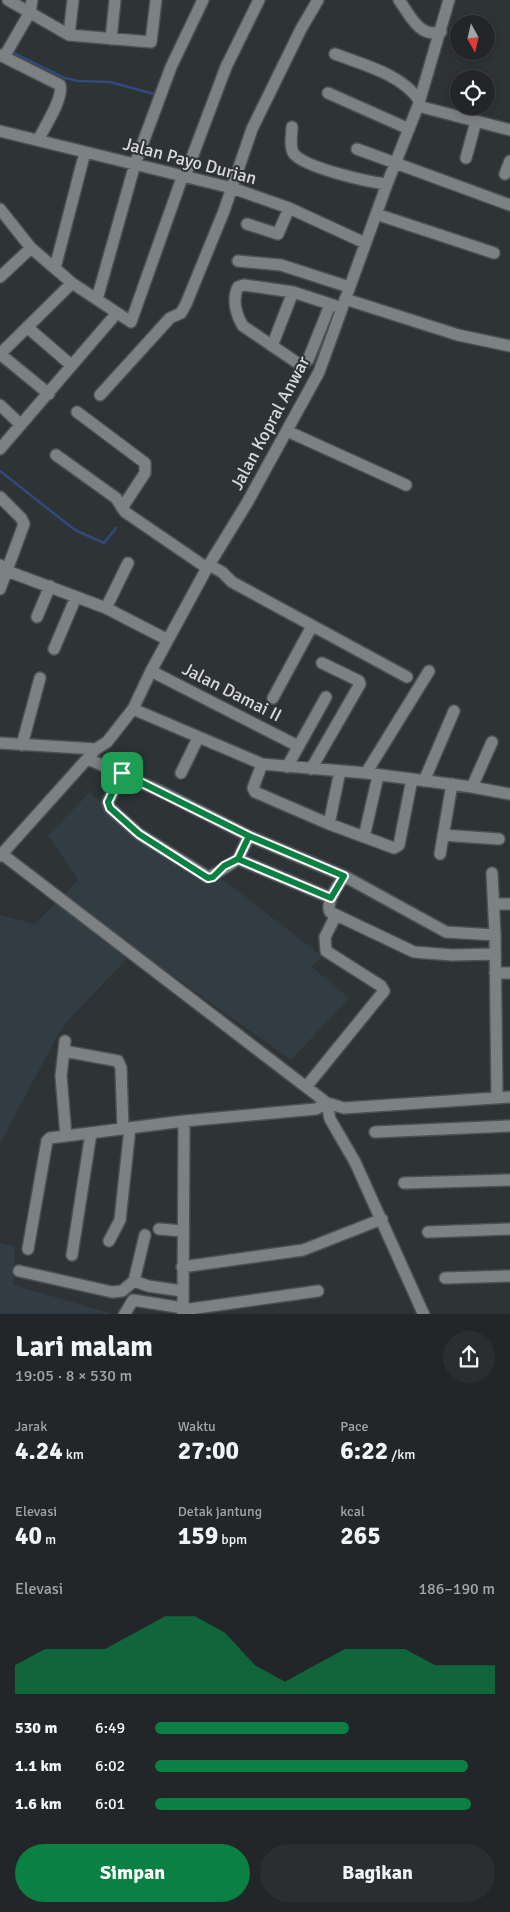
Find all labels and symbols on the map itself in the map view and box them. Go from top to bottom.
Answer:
north arrow [450,15,495,60]
street label: Jalan Payo Durian [121,133,259,189]
street label: Jalan Kopral Anwar [225,352,315,494]
street label: Jalan Damai II [179,658,285,726]
pin [101,752,143,794]

